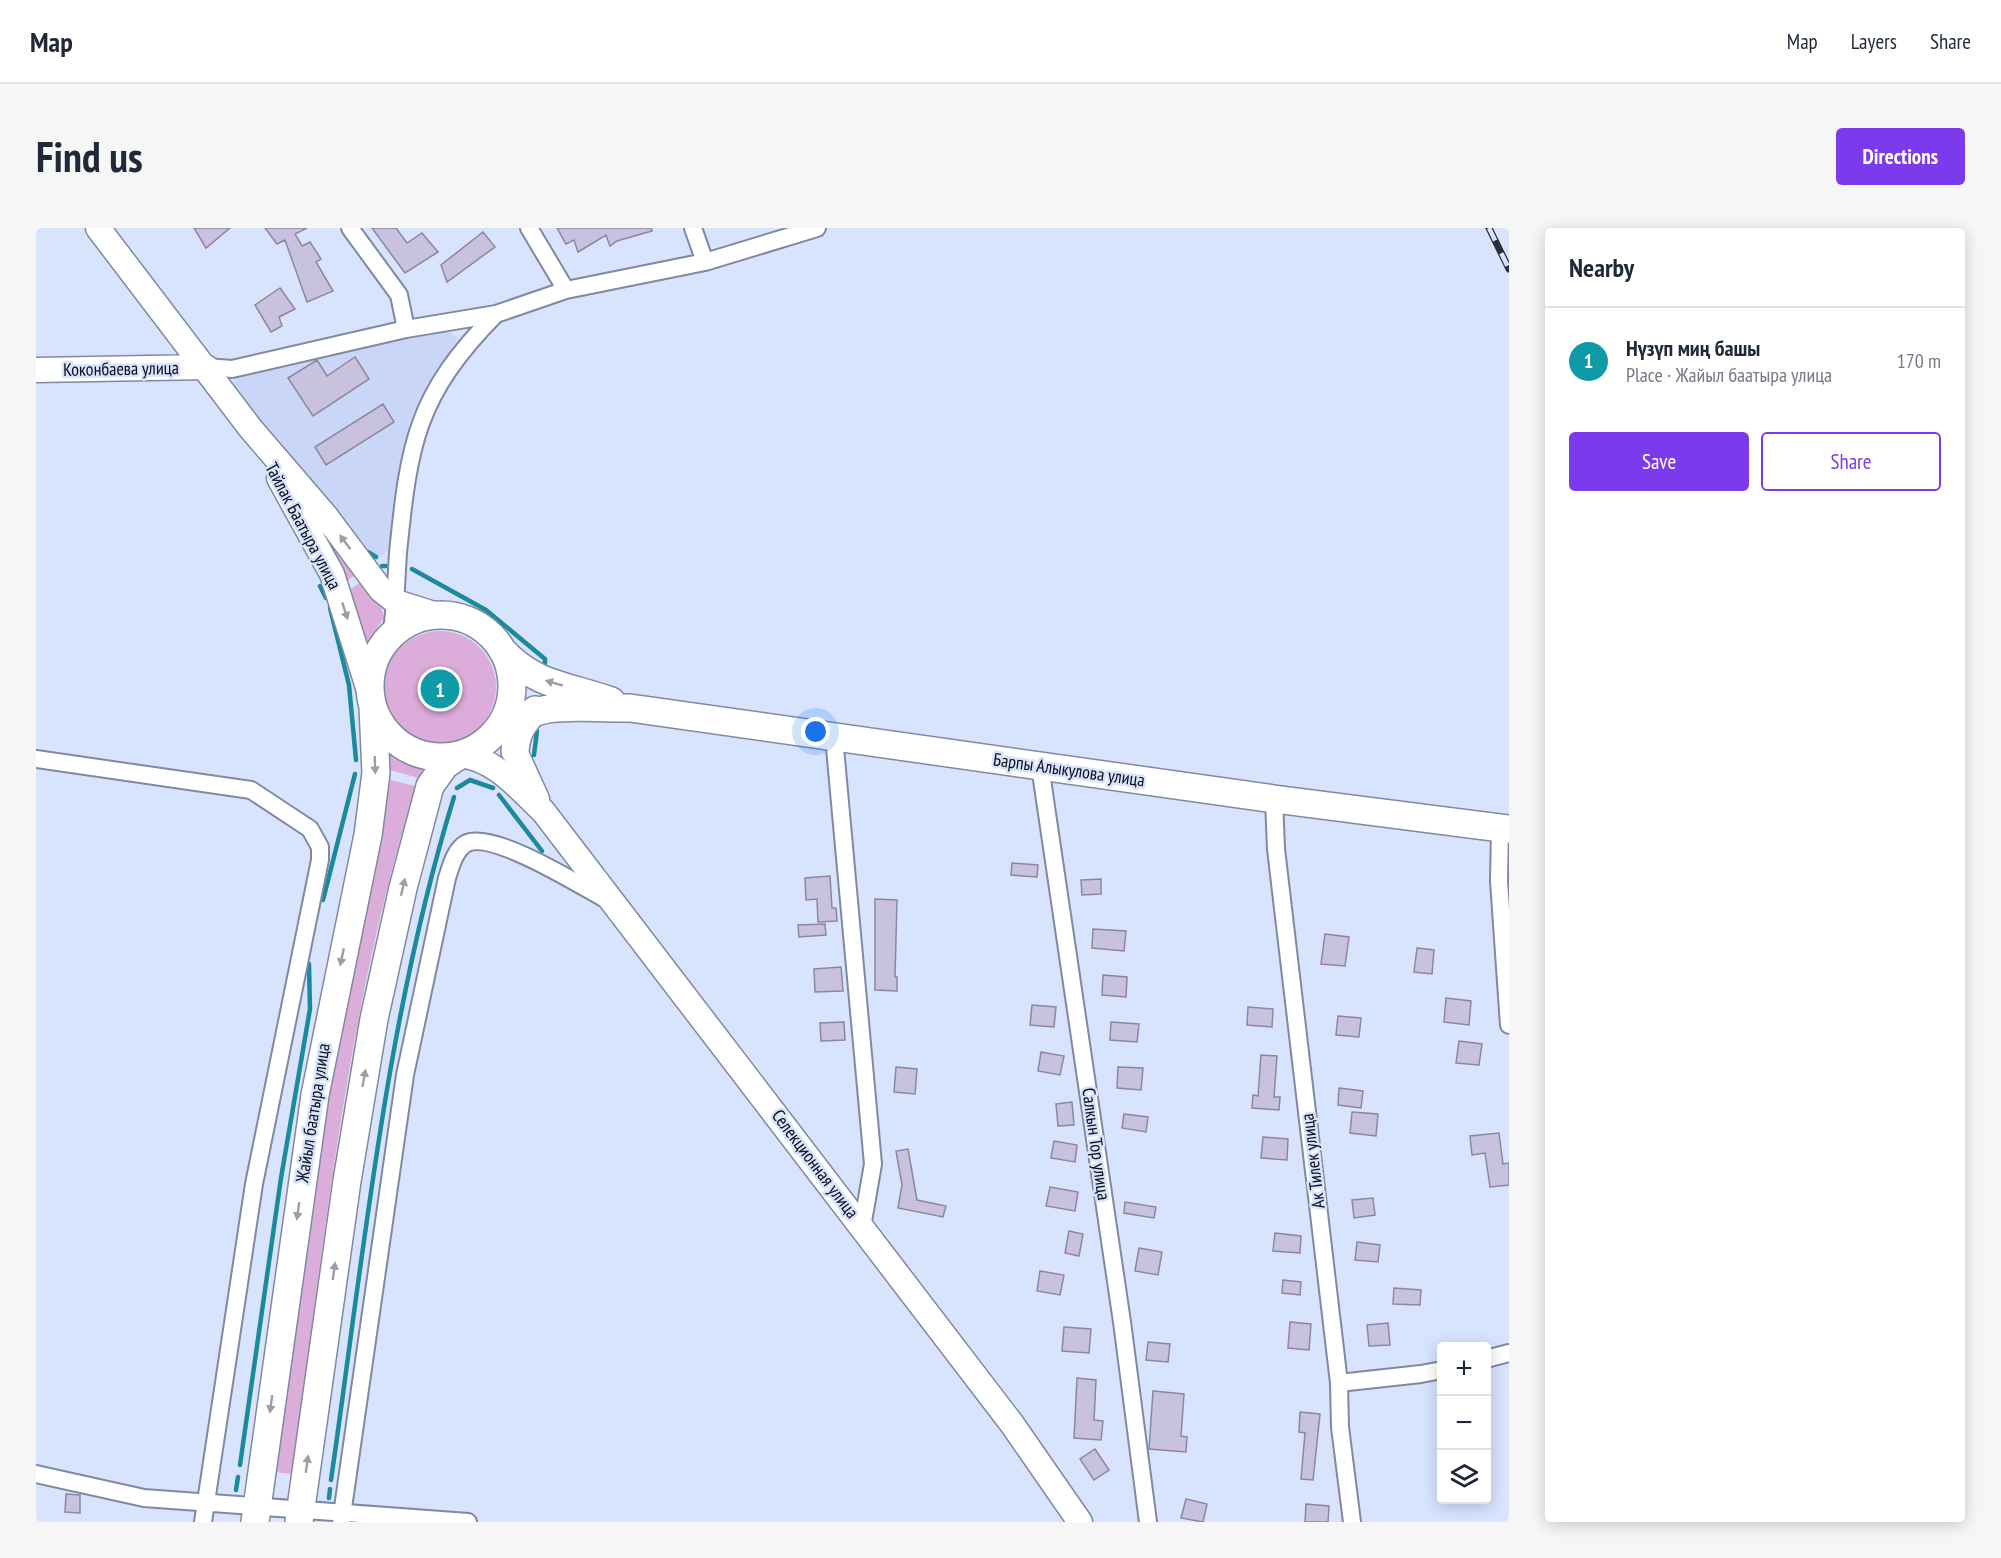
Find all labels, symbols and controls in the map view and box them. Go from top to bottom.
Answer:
text: Map [30,23,73,60]
text: Map [1787,28,1818,55]
text: Layers [1851,28,1897,55]
text: Share [1930,28,1971,55]
button: Directions [1836,128,1965,185]
text: Find us [36,129,143,184]
text: Nearby [1569,251,1634,284]
text: Нүзүп миң башы [1626,334,1760,362]
text: 1 [1584,348,1593,374]
text: 170 m [1897,348,1941,374]
street label: Коконбаева улица [63,356,179,381]
text: Place · Жайыл баатыра улица [1626,362,1832,388]
button: Save [1569,432,1749,491]
button: Share [1761,432,1941,491]
street label: Тайлак Баатыра улица [260,458,347,593]
one-way arrow [340,535,352,550]
one-way arrow [341,602,351,620]
pin: 1 [420,666,460,712]
one-way arrow [545,678,563,688]
your location [801,717,830,746]
street label: Барпы Алыкулова улица [992,747,1146,792]
one-way arrow [371,756,380,775]
one-way arrow [399,878,409,896]
one-way arrow [337,948,346,967]
street label: Жайыл баатыра улица [290,1041,335,1185]
one-way arrow [360,1069,369,1088]
street label: Салкын Тор улица [1077,1086,1116,1201]
street label: Селекционная улица [767,1105,864,1223]
street label: Ак Тилек улица [1295,1112,1330,1210]
one-way arrow [293,1202,302,1221]
one-way arrow [330,1261,339,1280]
map controls [1437,1342,1491,1504]
button: + [1437,1342,1491,1396]
one-way arrow [267,1395,276,1414]
button: − [1437,1396,1491,1450]
button: layers [1437,1450,1491,1504]
one-way arrow [303,1454,312,1473]

